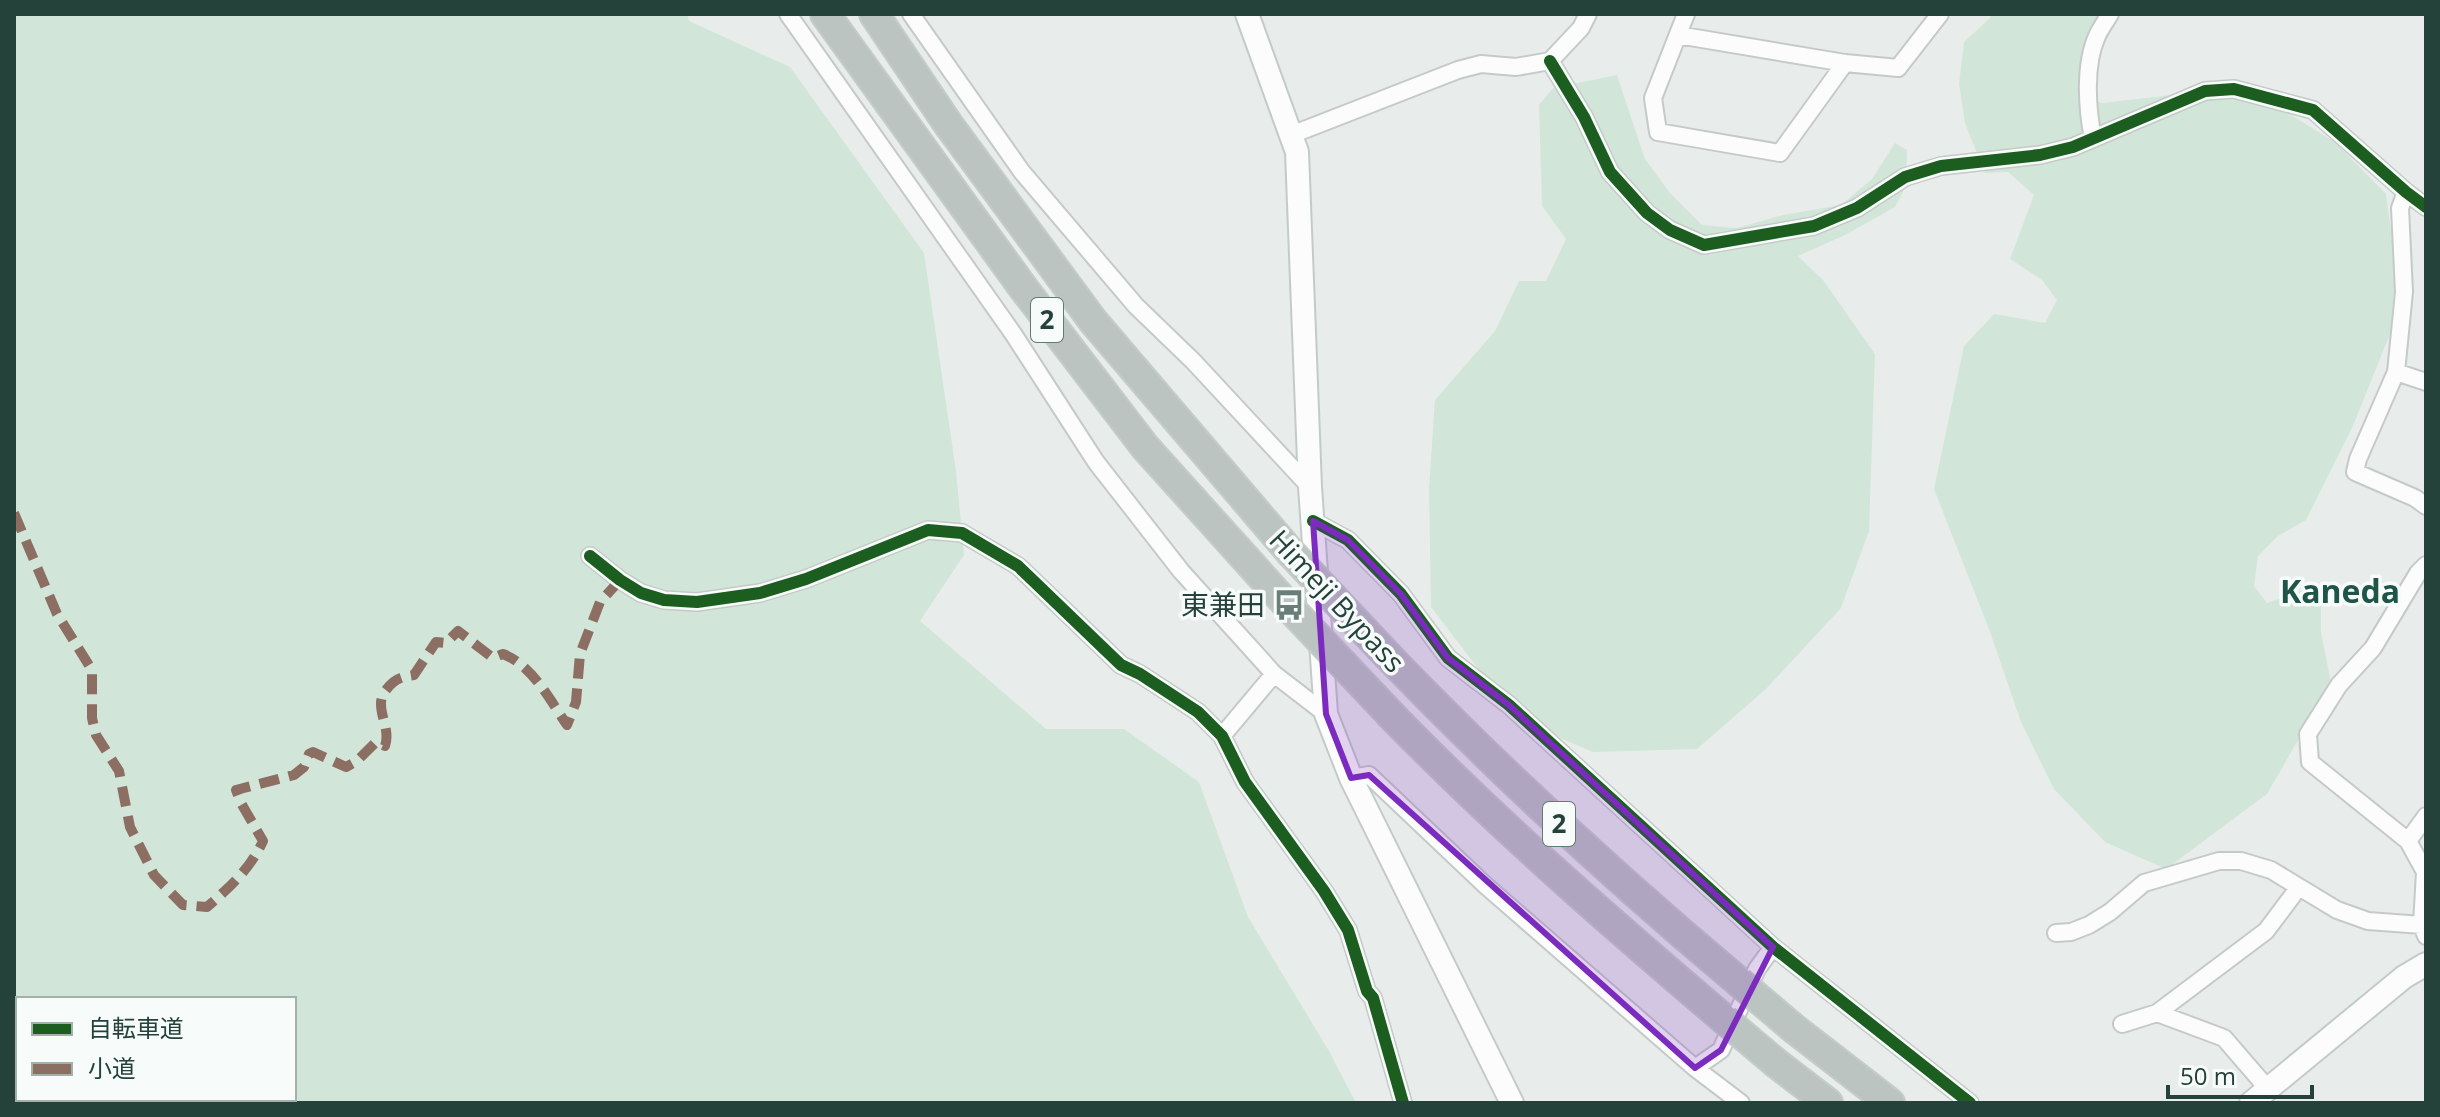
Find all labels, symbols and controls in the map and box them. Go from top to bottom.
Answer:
road number: 2 [1031,298,1063,342]
street label: Himeji Bypass [1262,521,1414,680]
district label: Kaneda [2280,569,2400,612]
place label: 東兼田 [1181,585,1265,623]
bus stop icon: 東兼田 [1272,588,1306,622]
road number: 2 [1543,802,1575,846]
legend [16,997,296,1101]
text: 自転車道 [88,1011,184,1044]
scale bar [2168,1049,2312,1099]
text: 小道 [88,1051,136,1084]
text: 50 m [2180,1059,2236,1092]

